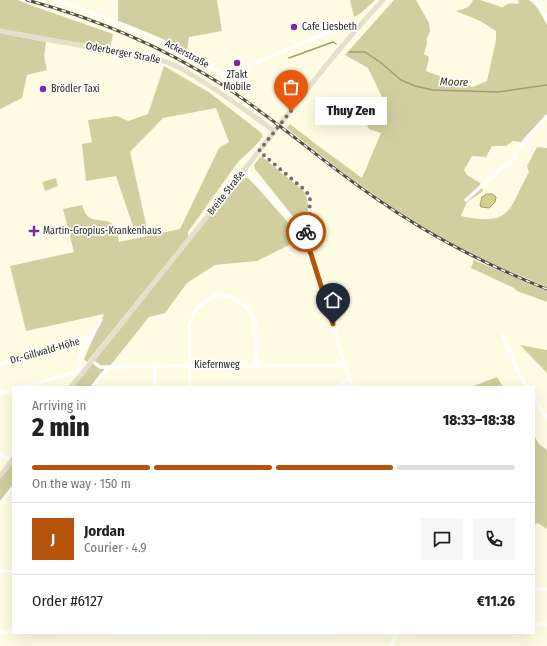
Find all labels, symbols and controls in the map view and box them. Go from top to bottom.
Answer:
place label: Cafe Liesbeth [302,21,357,33]
marker: Cafe Liesbeth [289,22,299,32]
street label: Ackerstraße [163,37,211,71]
street label: Oderberger Straße [85,40,161,66]
marker: 2Takt Mobile [232,58,242,68]
place label: 2Takt Mobile [223,69,251,93]
pin [274,70,308,111]
water label: Moore [440,75,468,89]
icon: bag [280,76,302,98]
place label: Brödler Taxi [51,83,100,95]
marker: Brödler Taxi [38,84,48,94]
callout: Thuy Zen [315,97,387,125]
text: Thuy Zen [327,103,375,118]
street label: Breite Straße [205,168,247,218]
courier [286,212,326,252]
icon: bike [295,221,317,243]
marker: Martin-Gropius-Krankenhaus [28,225,40,237]
place label: Martin-Gropius-Krankenhaus [43,225,161,237]
pin [316,283,350,324]
icon: home [322,289,344,311]
street label: Dr.-Gillwald-Höhe [9,335,81,367]
street label: Kiefernweg [194,359,240,371]
text: Arriving in [32,398,86,413]
text: 18:33–18:38 [443,411,515,429]
text: 2 min [32,412,90,443]
text: On the way · 150 m [32,476,131,491]
button: chat [421,518,463,560]
button: phone [473,518,515,560]
text: Jordan [84,522,125,540]
text: J [51,530,55,548]
text: Courier · 4.9 [84,540,147,555]
text: Order #6127 [32,592,103,610]
text: €11.26 [477,592,515,610]

